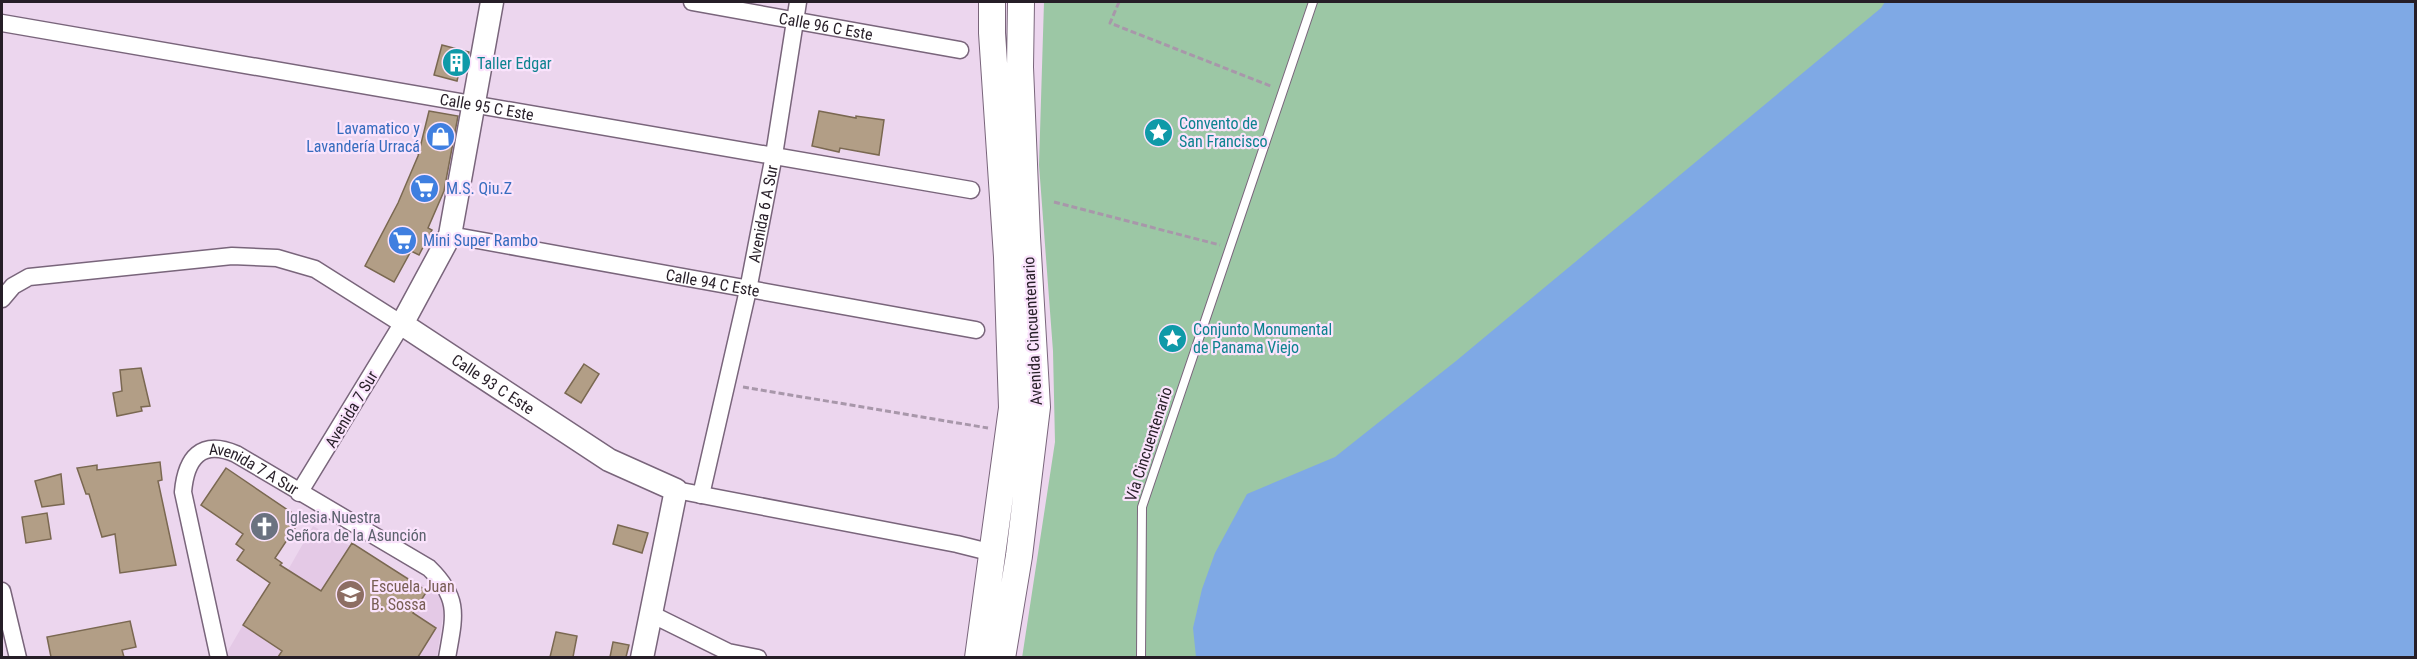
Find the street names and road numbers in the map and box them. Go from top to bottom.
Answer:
street label: Calle 96 C Este [777,9,874,44]
street label: Calle 95 C Este [438,90,535,124]
street label: Avenida 6 A Sur [744,163,782,264]
street label: Avenida Cincuentenario [1019,256,1046,406]
street label: Calle 94 C Este [664,265,761,301]
street label: Calle 93 C Este [448,350,538,418]
street label: Avenida 7 Sur [321,367,382,451]
street label: Vía Cincuentenario [1121,385,1176,504]
street label: Avenida 7 A Sur [208,440,302,499]

